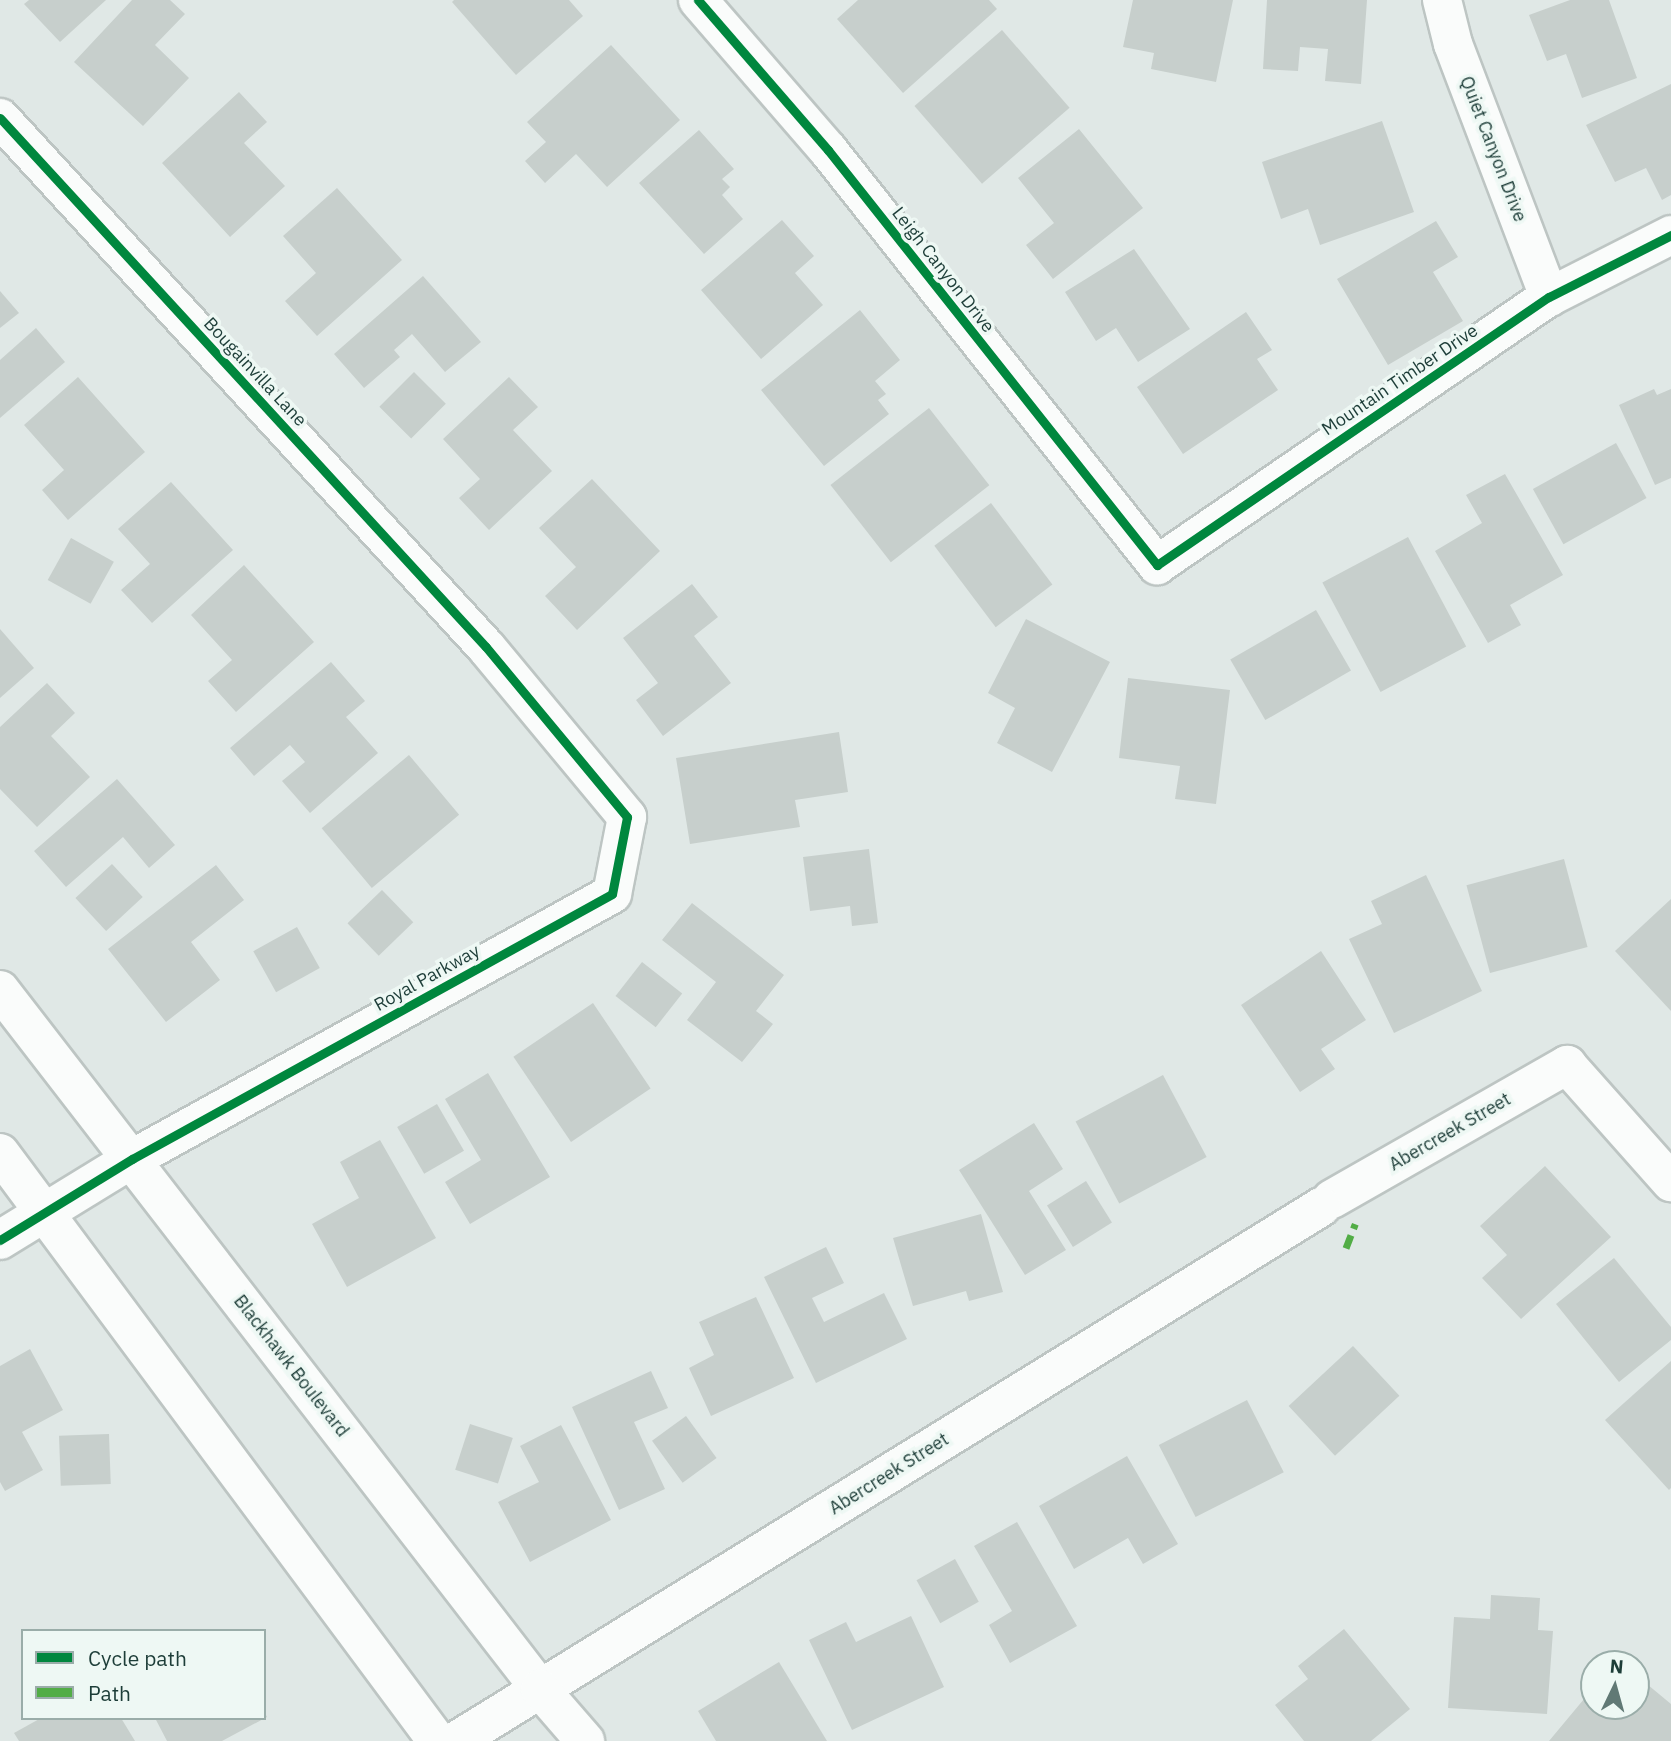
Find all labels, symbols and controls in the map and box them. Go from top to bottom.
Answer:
street label: Quiet Canyon Drive [1455,73,1531,225]
street label: Leigh Canyon Drive [887,203,999,337]
street label: Bougainvilla Lane [199,313,311,431]
street label: Mountain Timber Drive [1318,320,1482,440]
street label: Royal Parkway [370,940,484,1016]
street label: Abercreek Street [1385,1088,1515,1176]
street label: Blackhawk Boulevard [229,1291,353,1441]
street label: Abercreek Street [825,1429,953,1519]
legend [21,1629,266,1720]
text: Cycle path [88,1644,187,1672]
north arrow [1580,1650,1650,1720]
text: N [1609,1654,1625,1679]
text: Path [88,1679,131,1707]

